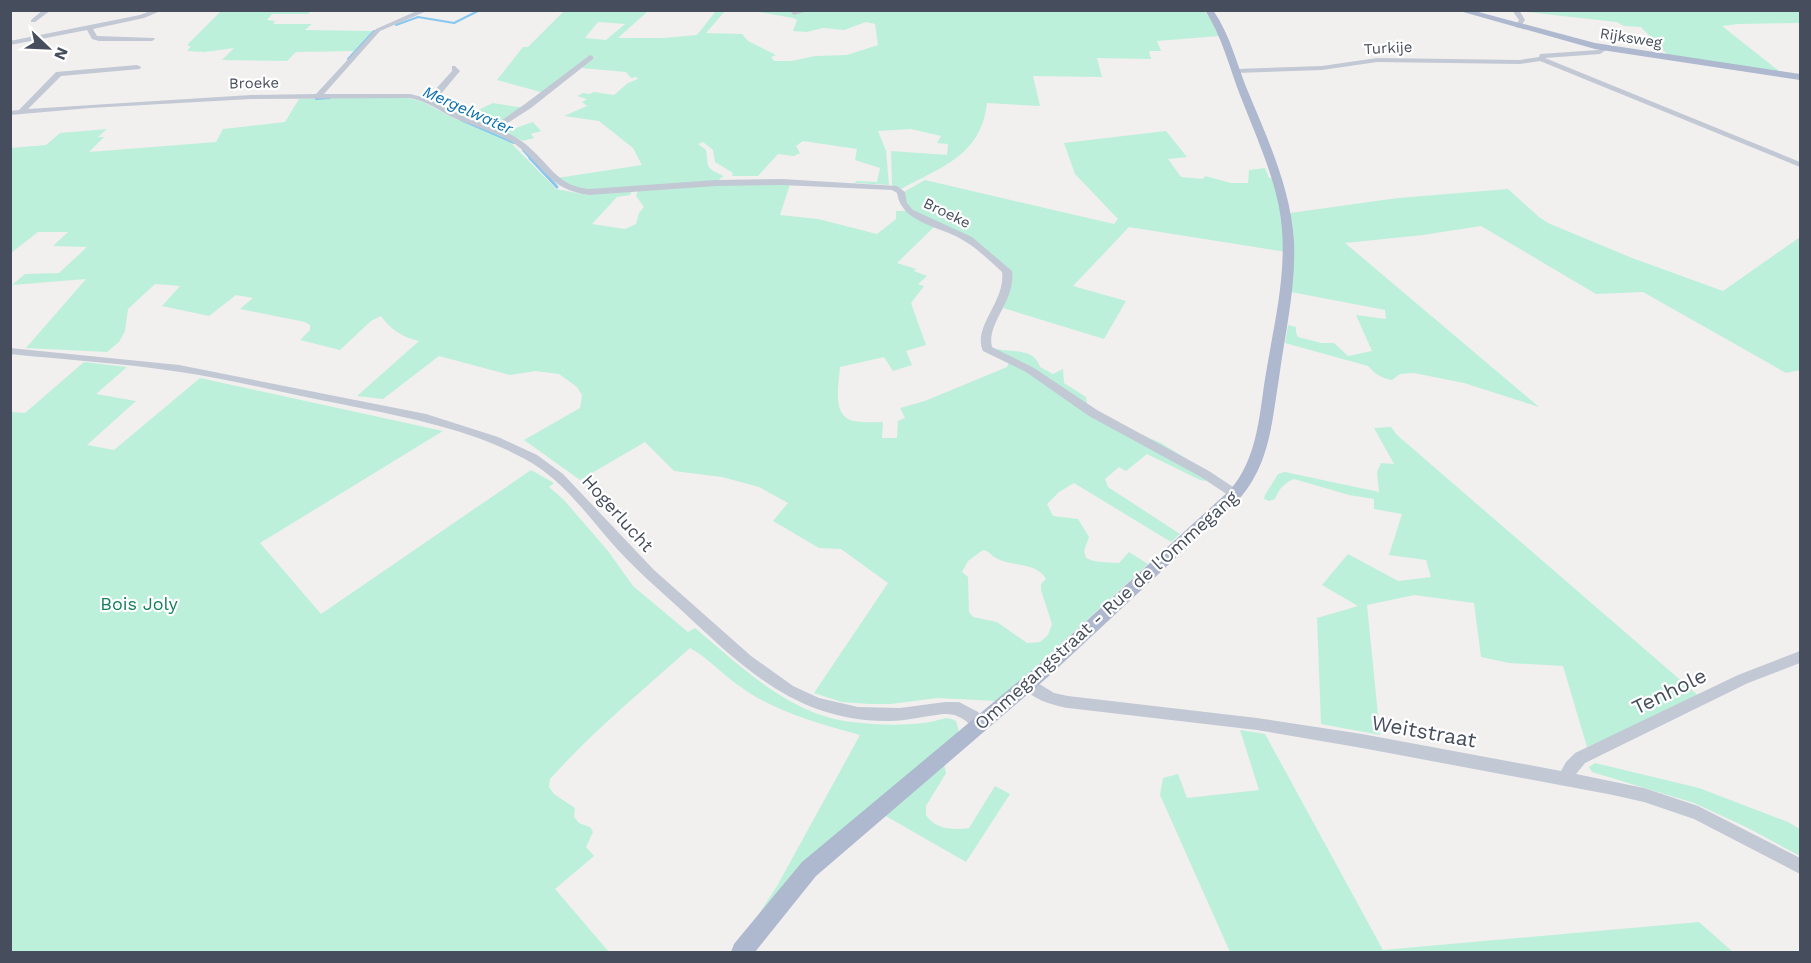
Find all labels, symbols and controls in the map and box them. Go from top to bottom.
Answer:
north arrow [18,18,78,78]
street label: Rijksweg [1599,24,1663,52]
street label: Turkije [1363,38,1413,58]
text: N [50,44,72,63]
street label: Broeke [229,74,279,92]
water label: Mergelwater [420,82,517,139]
street label: Broeke [920,194,974,232]
street label: Hogerlucht [578,470,658,556]
street label: Ommegangstraat - Rue de l'Ommegang [970,486,1242,734]
park label: Bois Joly [100,593,179,614]
street label: Tenhole [1628,662,1710,720]
street label: Weitstraat [1370,709,1479,753]

